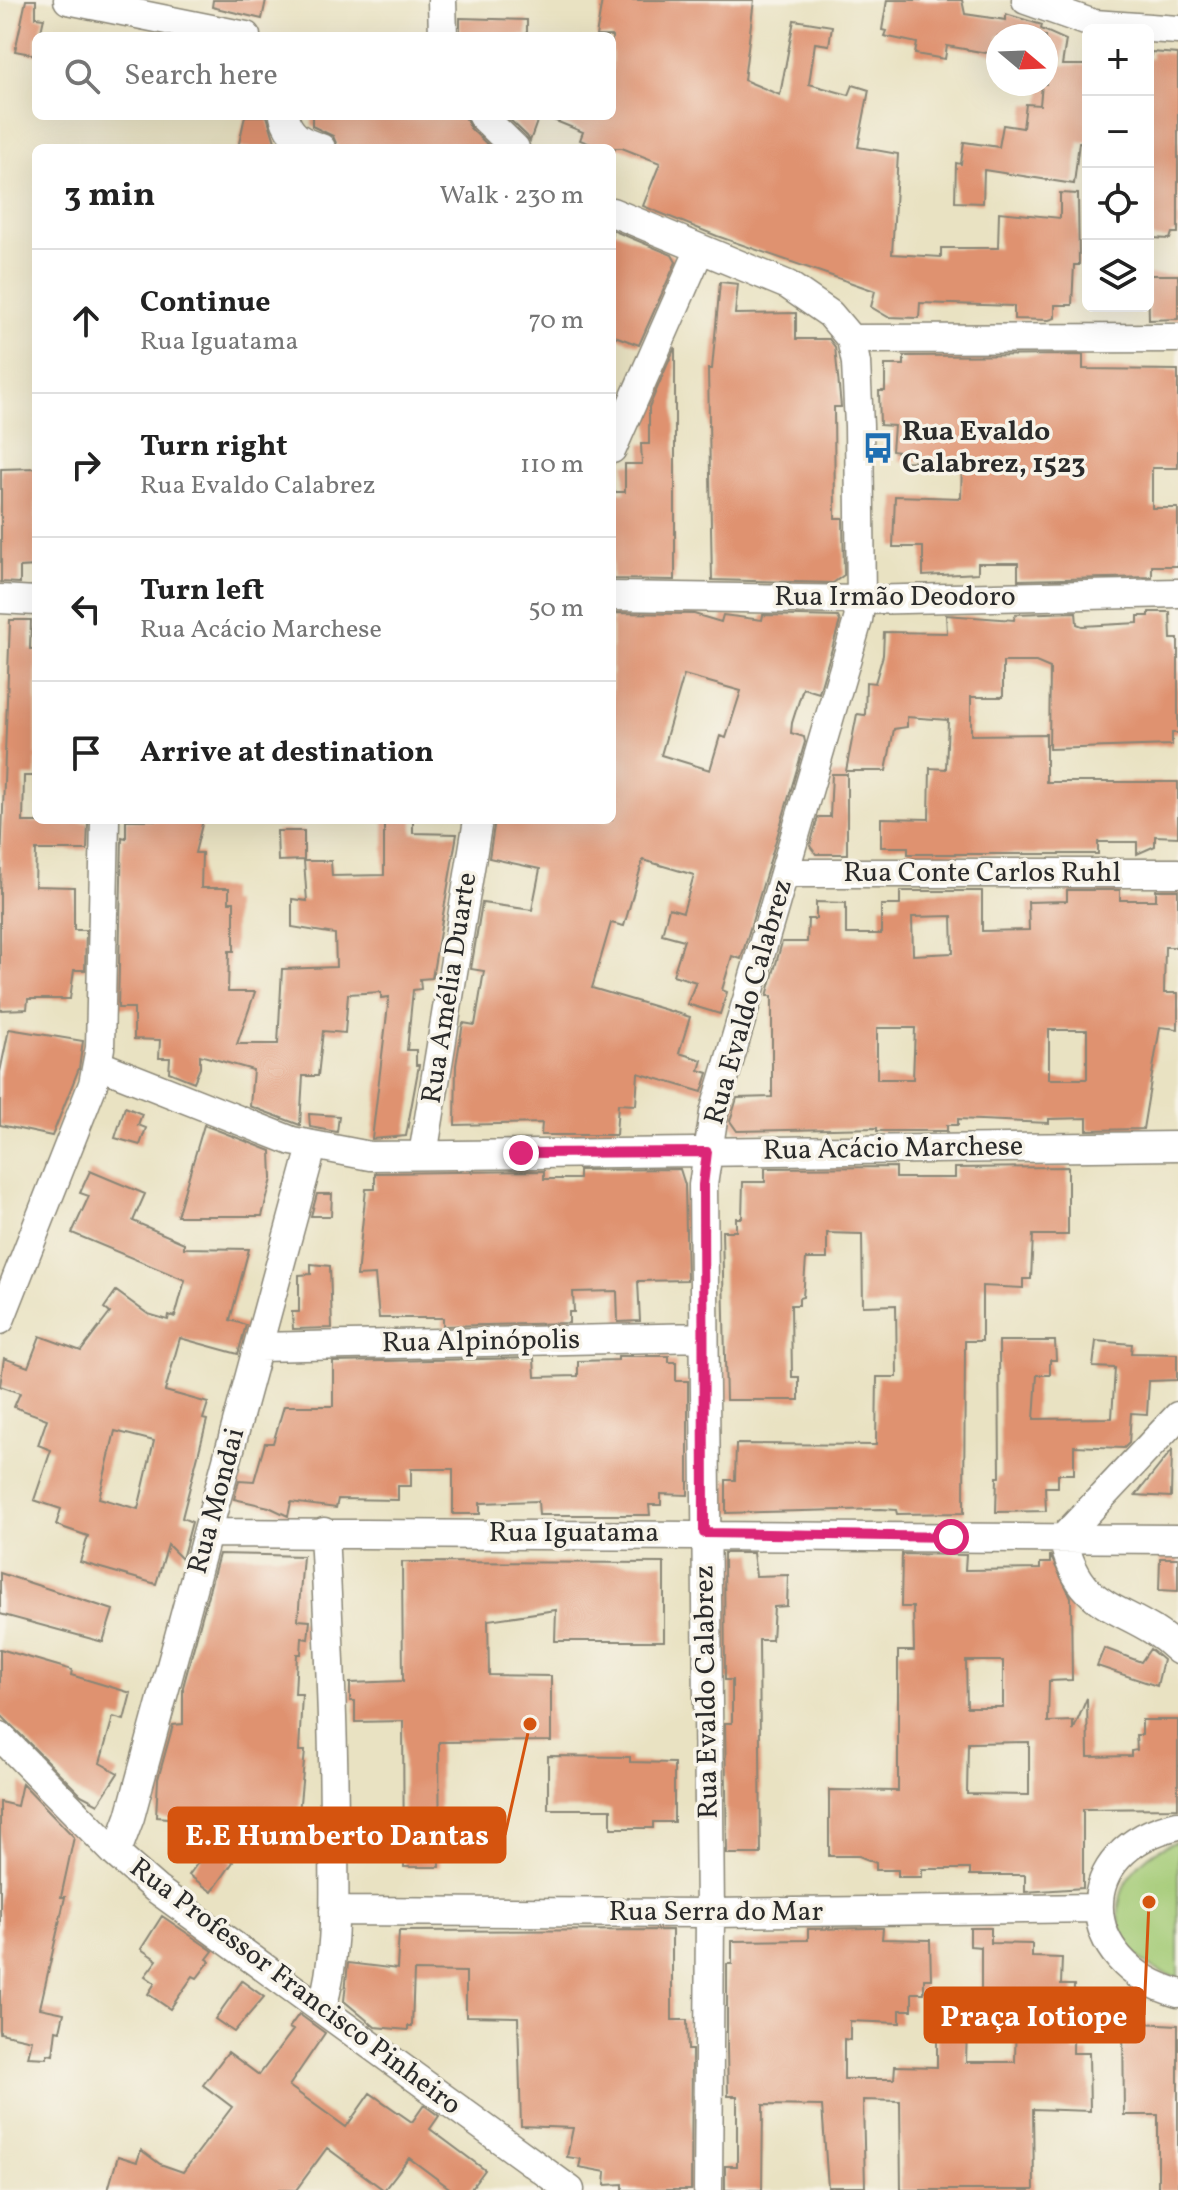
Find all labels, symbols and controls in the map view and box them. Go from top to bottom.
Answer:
north arrow [986,24,1058,96]
map controls [1082,24,1154,312]
button: + [1082,24,1154,96]
search box [32,32,616,120]
icon: search [60,54,104,98]
text: Search here [124,55,278,97]
button: − [1082,96,1154,168]
button: locate [1082,168,1154,240]
text: 3 min [64,173,155,220]
text: Walk · 230 m [440,178,584,214]
button: layers [1082,240,1154,312]
text: Continue [140,282,271,324]
icon: ahead [64,299,108,343]
text: 70 m [529,303,584,339]
text: Rua Iguatama [140,324,298,360]
place label: Rua Evaldo Calabrez, 1523 [902,413,1086,484]
text: Turn right [140,426,288,468]
bus stop icon: Rua Evaldo Calabrez, 1523 [861,431,895,465]
icon: right [64,443,108,487]
text: 110 m [520,447,584,483]
text: Rua Evaldo Calabrez [140,468,375,504]
text: Turn left [140,570,264,612]
street label: Rua Irmão Deodoro [774,578,1016,617]
icon: left [64,587,108,631]
text: 50 m [528,591,584,627]
text: Rua Acácio Marchese [140,612,382,648]
icon: arrive [64,731,108,775]
text: Arrive at destination [140,732,434,774]
street label: Rua Conte Carlos Ruhl [843,854,1121,893]
street label: Rua Amélia Duarte [412,870,488,1106]
street label: Rua Evaldo Calabrez [695,875,803,1129]
street label: Rua Acácio Marchese [763,1127,1023,1171]
route end [503,1135,539,1171]
street label: Rua Alpinópolis [382,1321,580,1363]
street label: Rua Mondai [179,1424,255,1578]
street label: Rua Iguatama [489,1514,659,1553]
route start [933,1519,969,1555]
street label: Rua Evaldo Calabrez [685,1565,729,1819]
callout: E.E Humberto Dantas [169,1808,505,1862]
text: E.E Humberto Dantas [185,1816,489,1858]
street label: Rua Professor Francisco Pinheiro [121,1849,469,2125]
street label: Rua Serra do Mar [609,1893,823,1932]
callout: Praça Iotiope [925,1988,1144,2042]
text: Praça Iotiope [940,1997,1128,2039]

